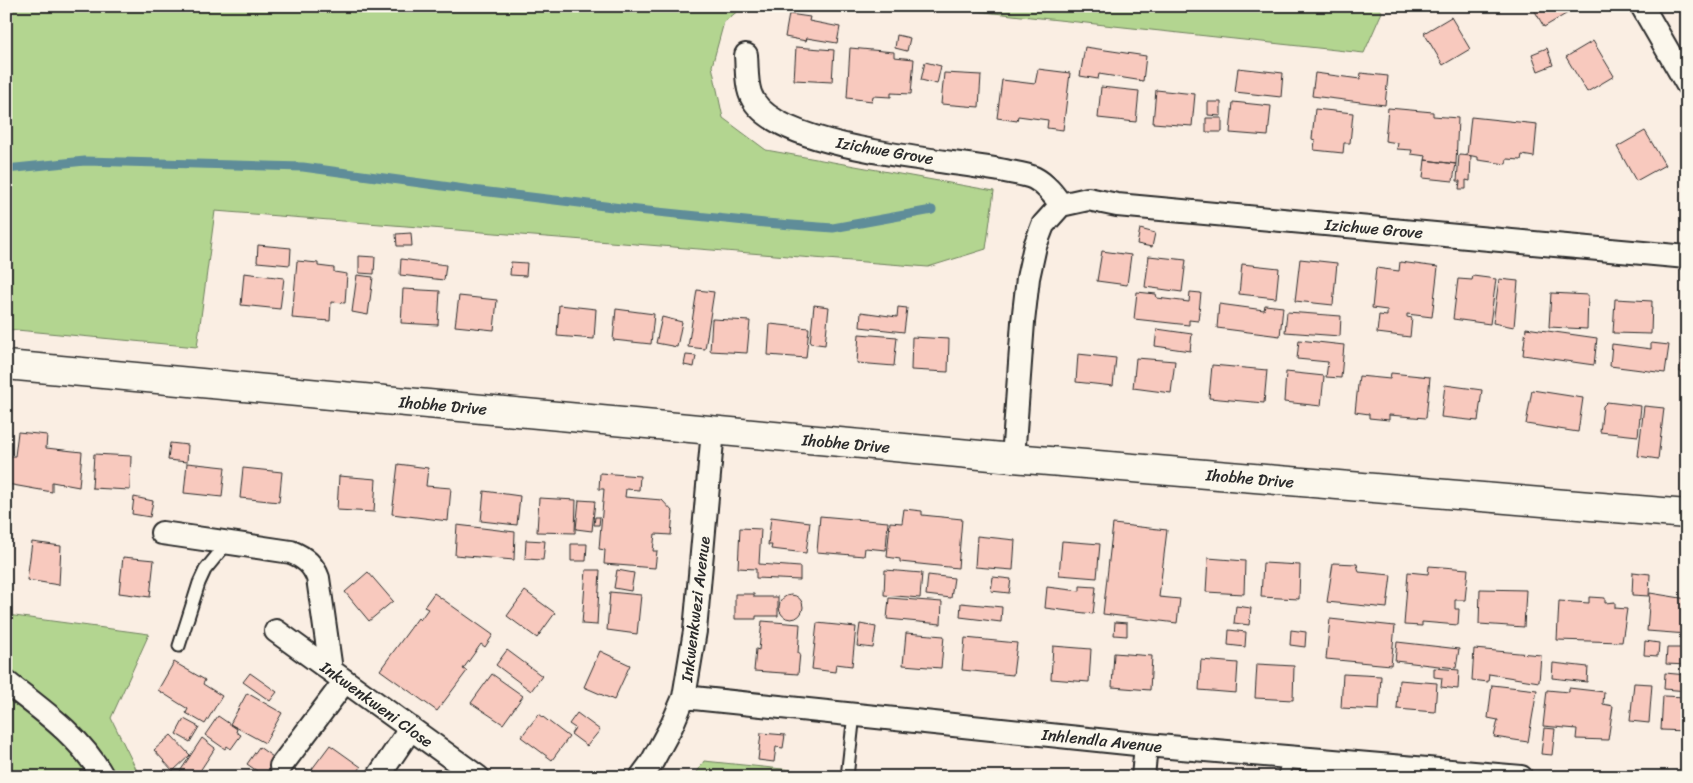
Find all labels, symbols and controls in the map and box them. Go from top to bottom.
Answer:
street label: Izichwe Grove [833,128,936,173]
street label: Izichwe Grove [1323,210,1424,247]
street label: Ihobhe Drive [397,387,488,424]
street label: Ihobhe Drive [800,425,891,462]
street label: Ihobhe Drive [1204,460,1295,497]
street label: Inkwenkwezi Avenue [672,534,719,685]
street label: Inkwenkweni Close [313,653,439,755]
street label: Inhlendla Avenue [1039,720,1164,761]

